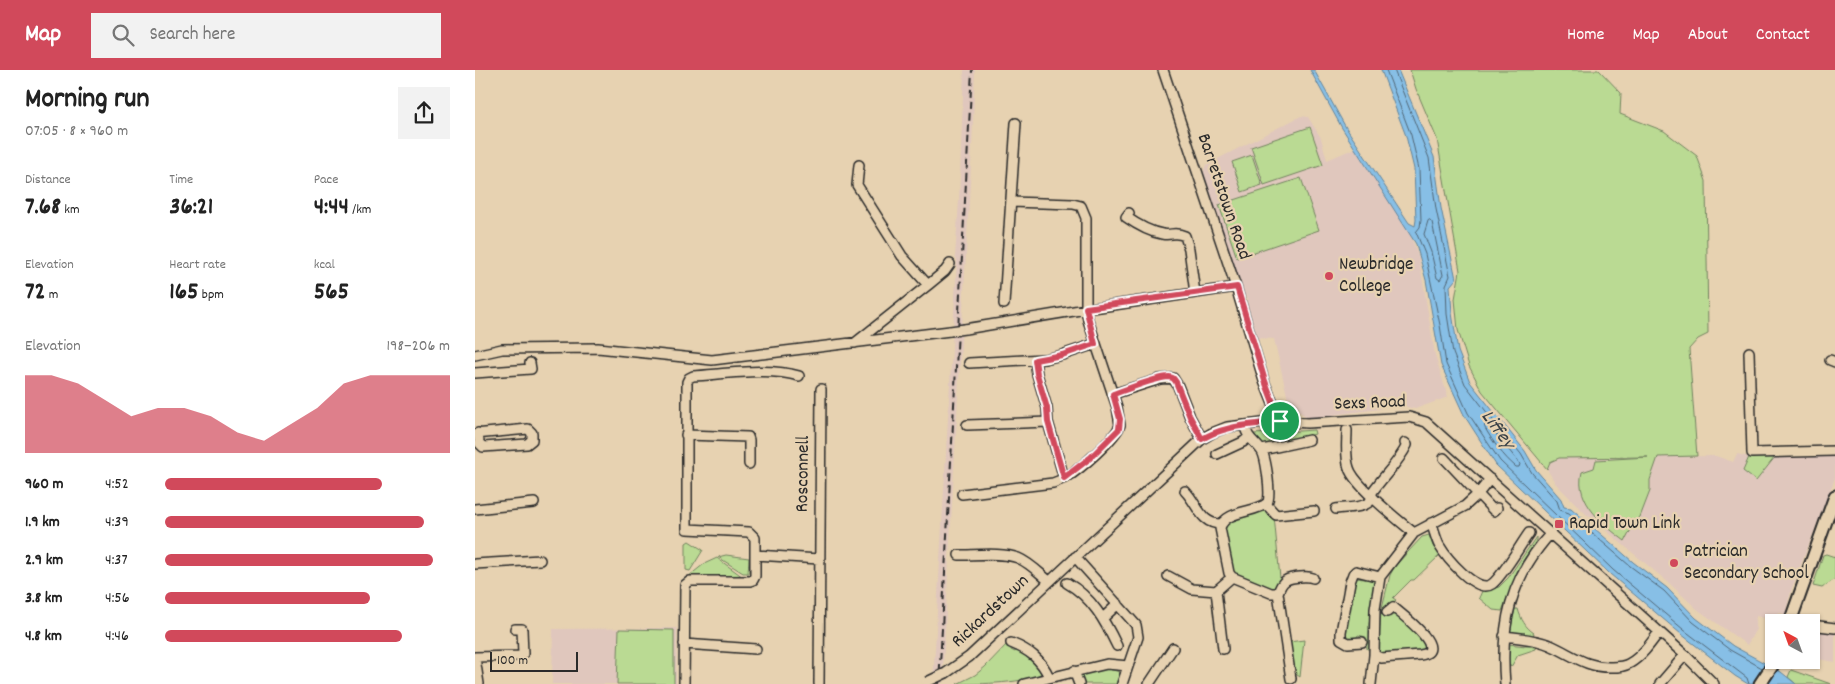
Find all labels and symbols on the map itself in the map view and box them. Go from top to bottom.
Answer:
street label: Barretstown Road [1189,130,1257,264]
place label: Newbridge College [1339,252,1413,301]
marker: Newbridge College [1323,270,1335,282]
street label: Sexs Road [1334,389,1406,419]
pin [1259,400,1301,442]
water label: Liffey [1473,405,1522,458]
street label: Rosconnell [790,435,818,513]
place label: Rapid Town Link [1569,511,1680,538]
marker: Rapid Town Link [1553,518,1565,530]
place label: Patrician Secondary School [1684,539,1809,588]
marker: Patrician Secondary School [1668,557,1680,569]
street label: Rickardstown [946,569,1036,655]
north arrow [1765,614,1820,669]
scale bar [490,649,577,672]

